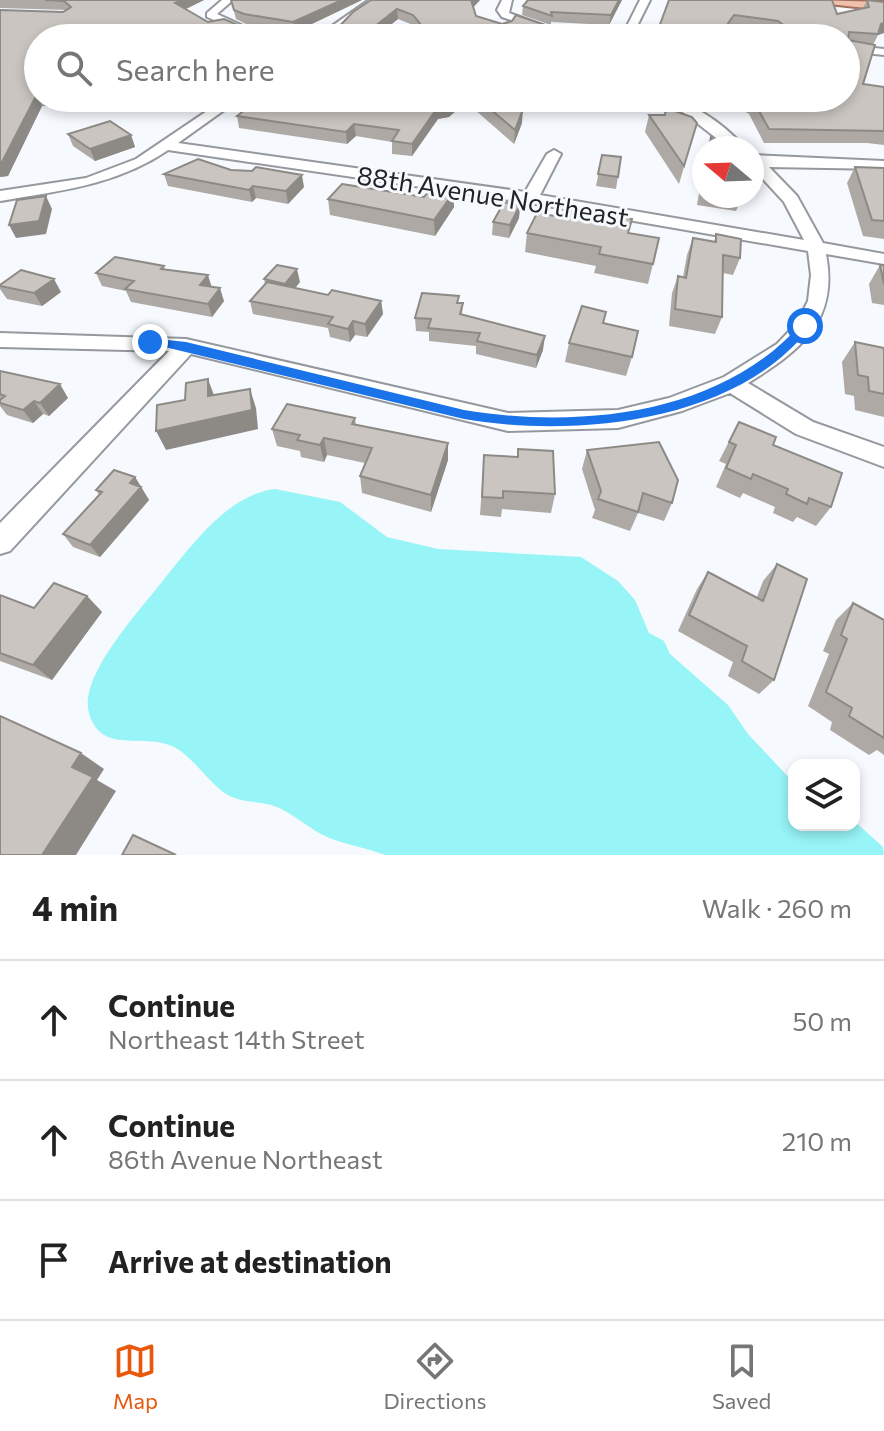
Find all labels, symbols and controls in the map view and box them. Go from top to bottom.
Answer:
search box [24,24,860,112]
icon: search [52,46,96,90]
text: Search here [116,50,275,87]
north arrow [692,136,764,208]
street label: 88th Avenue Northeast [355,158,631,232]
route start [787,308,823,344]
route end [132,324,168,360]
map controls [788,759,860,831]
button: layers [788,759,860,831]
text: 4 min [32,886,118,928]
text: Walk · 260 m [702,892,852,923]
text: Continue [108,986,235,1023]
icon: ahead [32,998,76,1042]
text: 50 m [792,1005,852,1036]
text: Northeast 14th Street [108,1023,365,1054]
text: Continue [108,1106,235,1143]
icon: ahead [32,1118,76,1162]
text: 210 m [782,1125,852,1156]
text: 86th Avenue Northeast [108,1143,383,1174]
icon: arrive [32,1238,76,1282]
text: Arrive at destination [108,1242,392,1279]
tab: Map [113,1339,158,1414]
tab: Directions [383,1339,487,1414]
tab: Saved [712,1339,771,1414]

